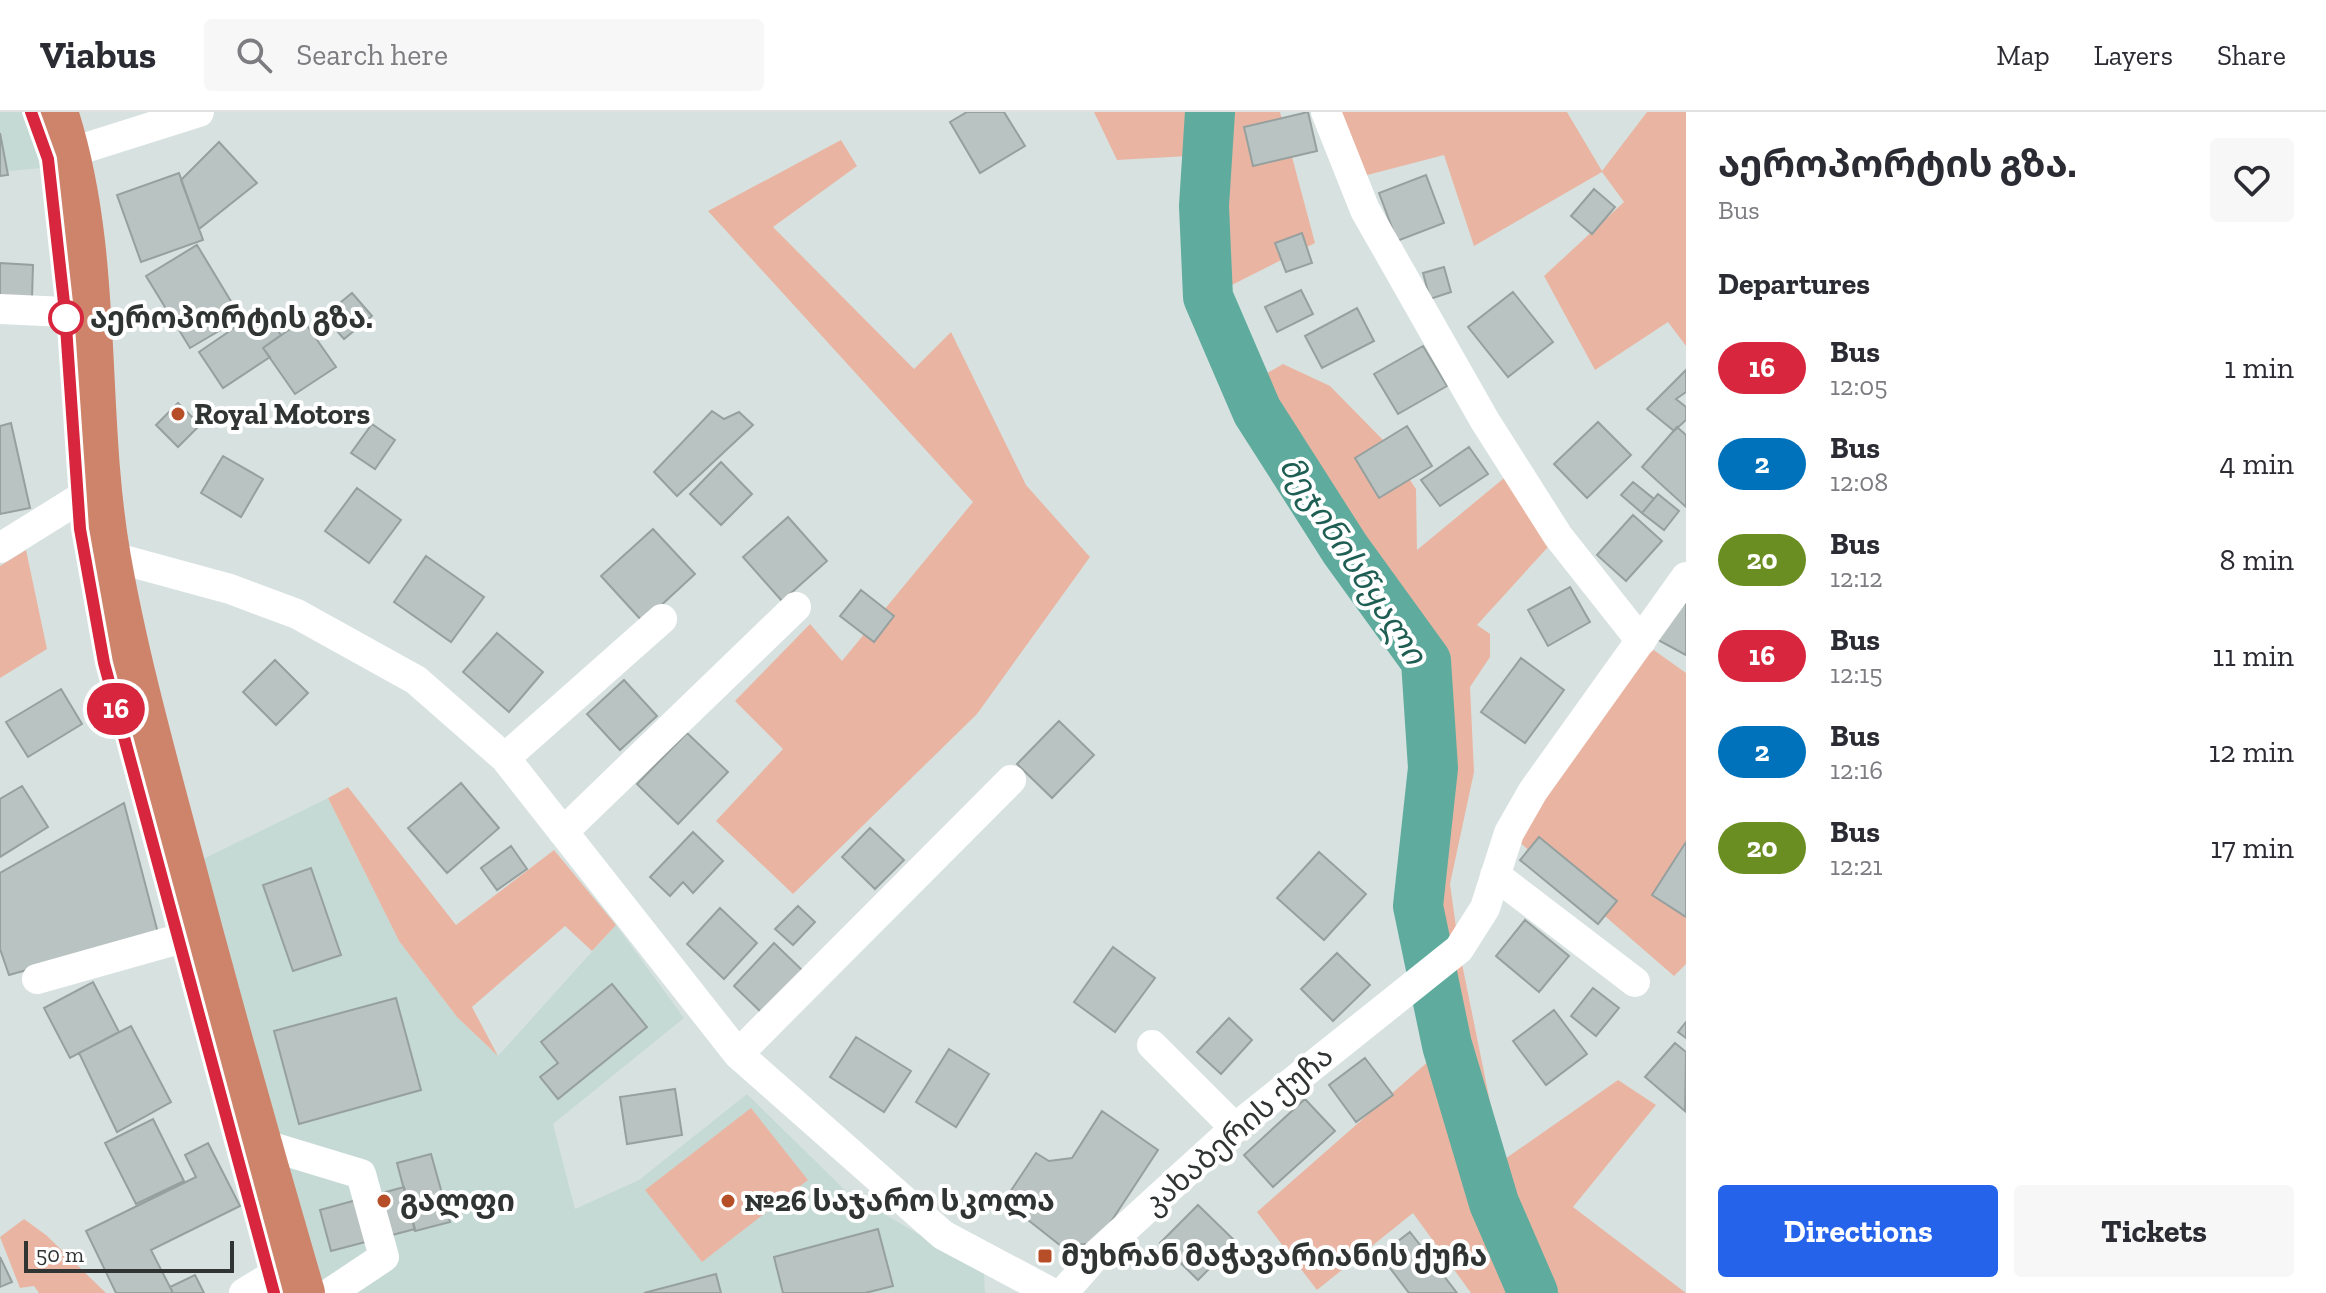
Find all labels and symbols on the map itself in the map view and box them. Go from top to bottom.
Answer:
place label: აეროპორტის გზა. [90,300,373,336]
marker: აეროპორტის გზა. [49,301,83,335]
place label: Royal Motors [194,396,370,432]
marker: Royal Motors [169,405,187,423]
water label: მეჯინისწყალი [1272,449,1435,673]
line badge: 16 [80,683,152,735]
street label: კახაბერის ქუჩა [1136,1038,1340,1222]
place label: გალფი [400,1183,515,1219]
place label: №26 საჯარო სკოლა [744,1183,1055,1219]
marker: გალფი [375,1192,393,1210]
marker: №26 საჯარო სკოლა [719,1192,737,1210]
scale bar [24,1237,234,1273]
place label: მუხრან მაჭავარიანის ქუჩა [1061,1238,1487,1274]
marker: მუხრან მაჭავარიანის ქუჩა [1036,1247,1054,1265]

